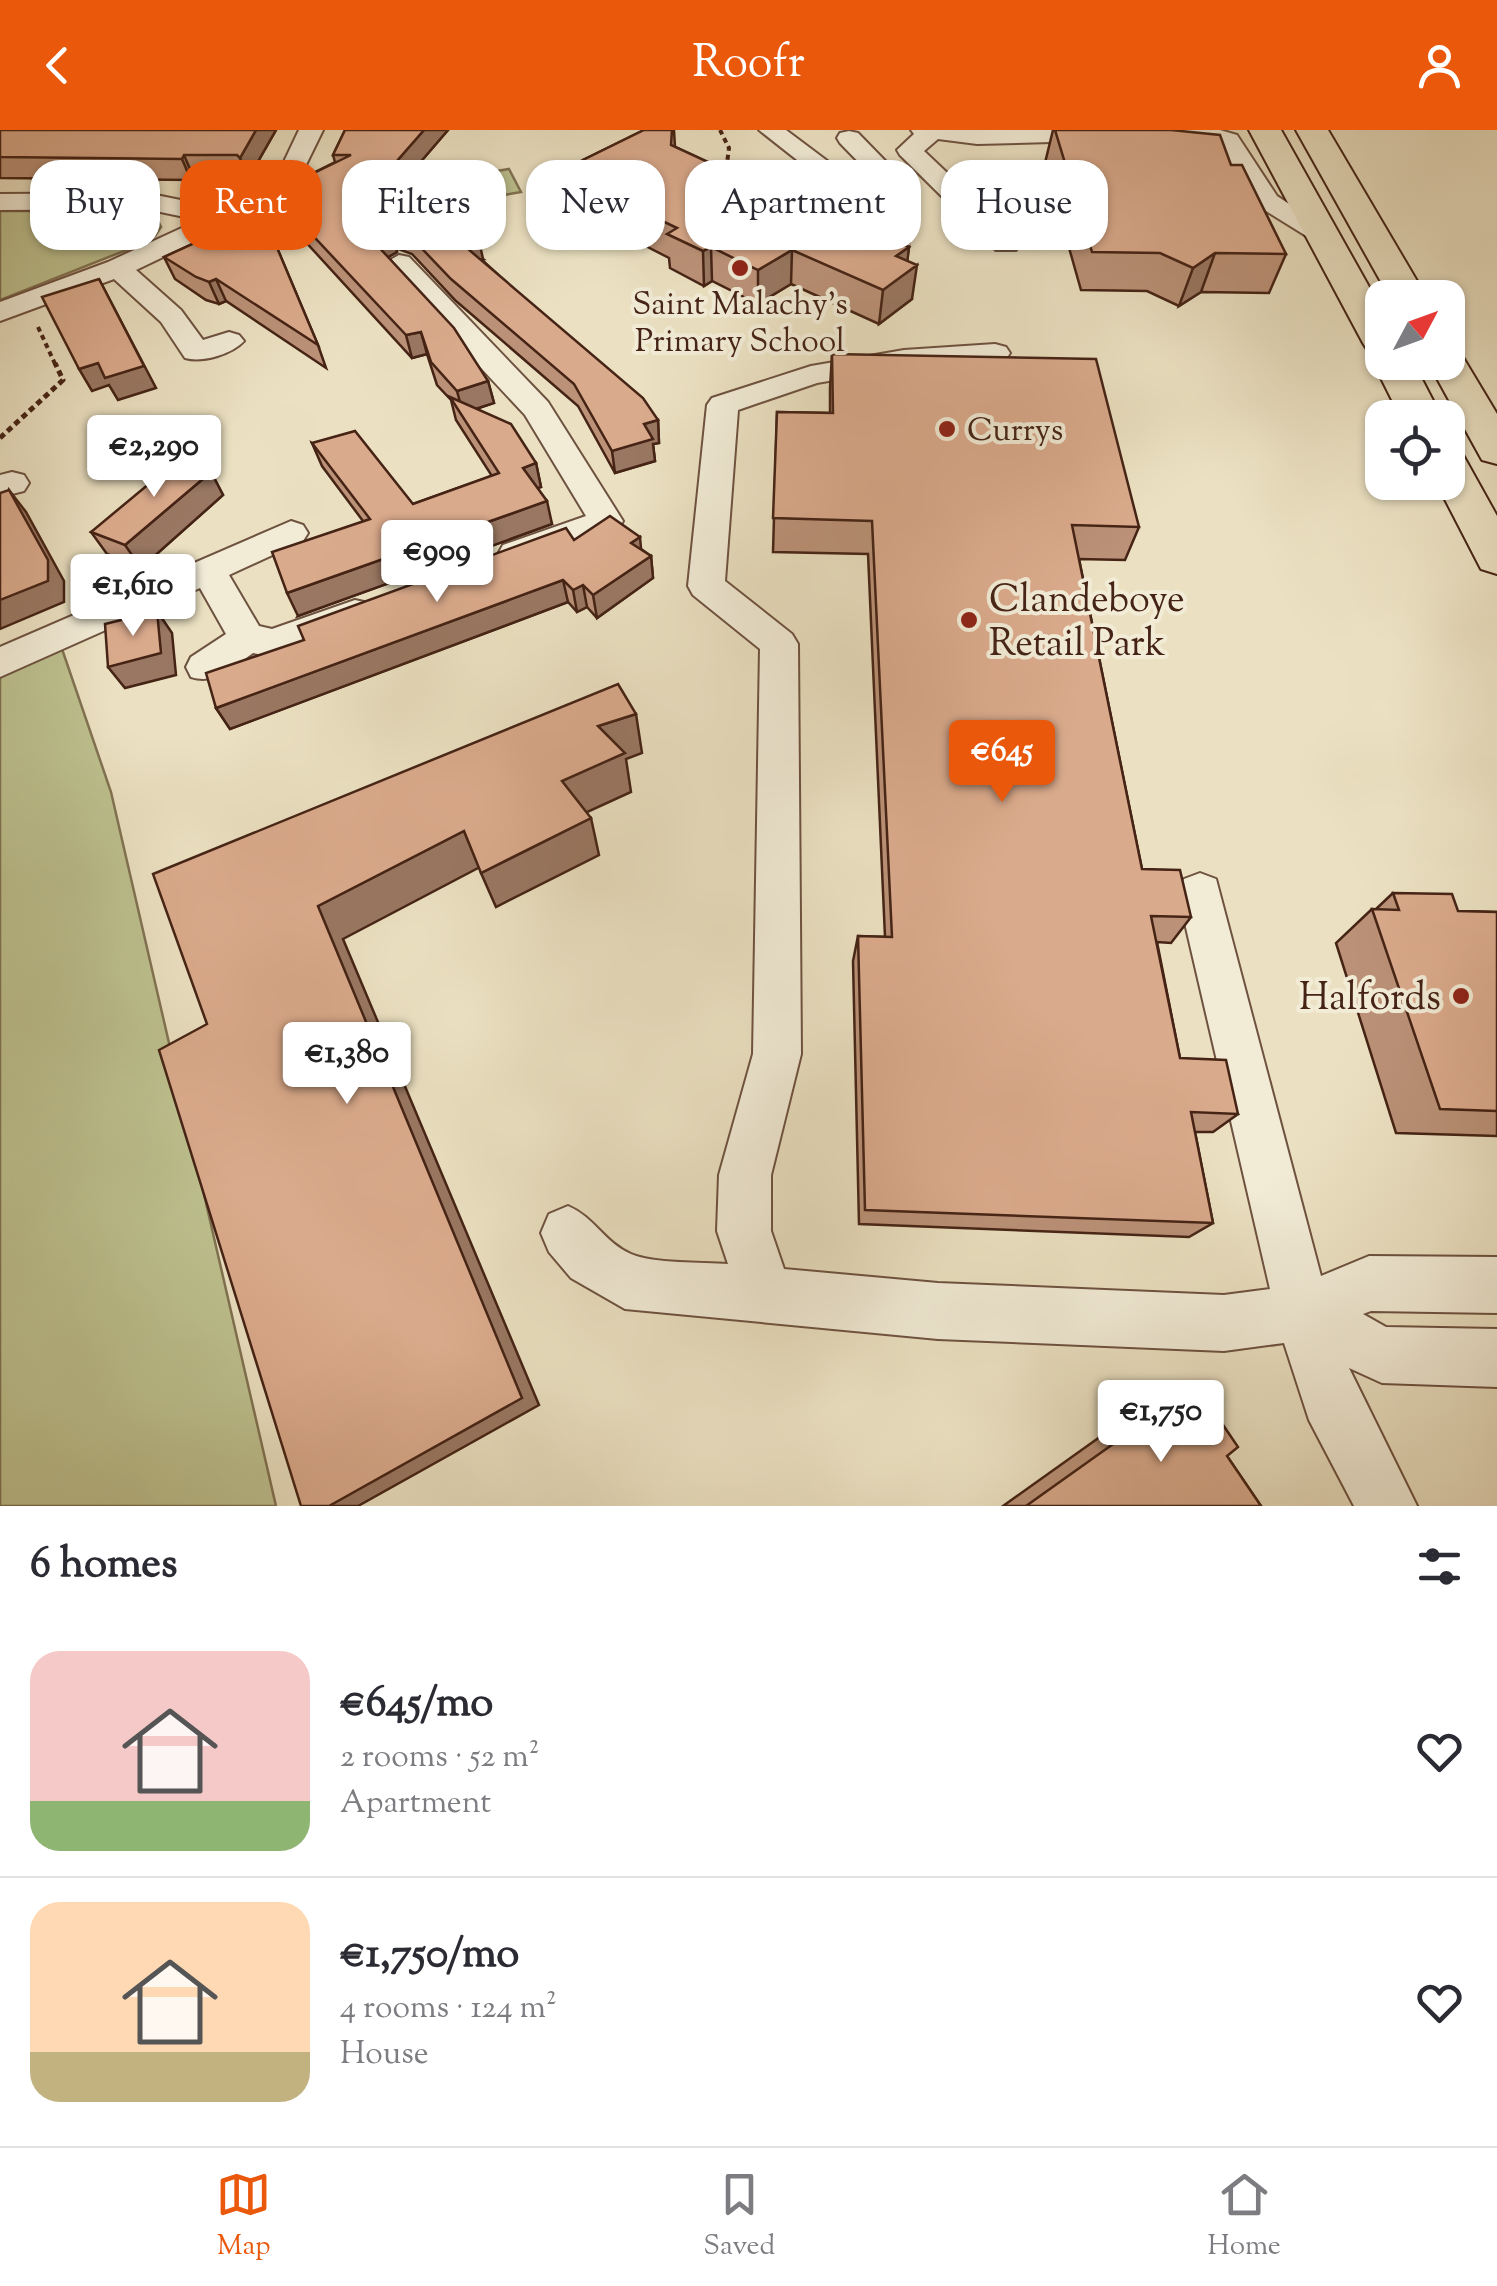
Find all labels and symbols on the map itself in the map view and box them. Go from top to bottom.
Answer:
marker: Saint Malachy's Primary School [729,257,751,279]
north arrow [1365,280,1465,380]
place label: Saint Malachy's Primary School [632,283,848,366]
place label: Currys [967,409,1063,455]
pin: €2,290 [73,415,235,500]
marker: Currys [936,418,958,440]
pin: €909 [378,520,496,605]
pin: €1,610 [52,554,214,639]
place label: Clandeboye Retail Park [989,575,1185,673]
marker: Clandeboye Retail Park [958,609,980,631]
pin: €645 [943,720,1061,805]
place label: Halfords [1299,973,1441,1027]
marker: Halfords [1450,985,1472,1007]
pin: €1,380 [266,1022,428,1107]
pin: €1,750 [1080,1380,1242,1465]

